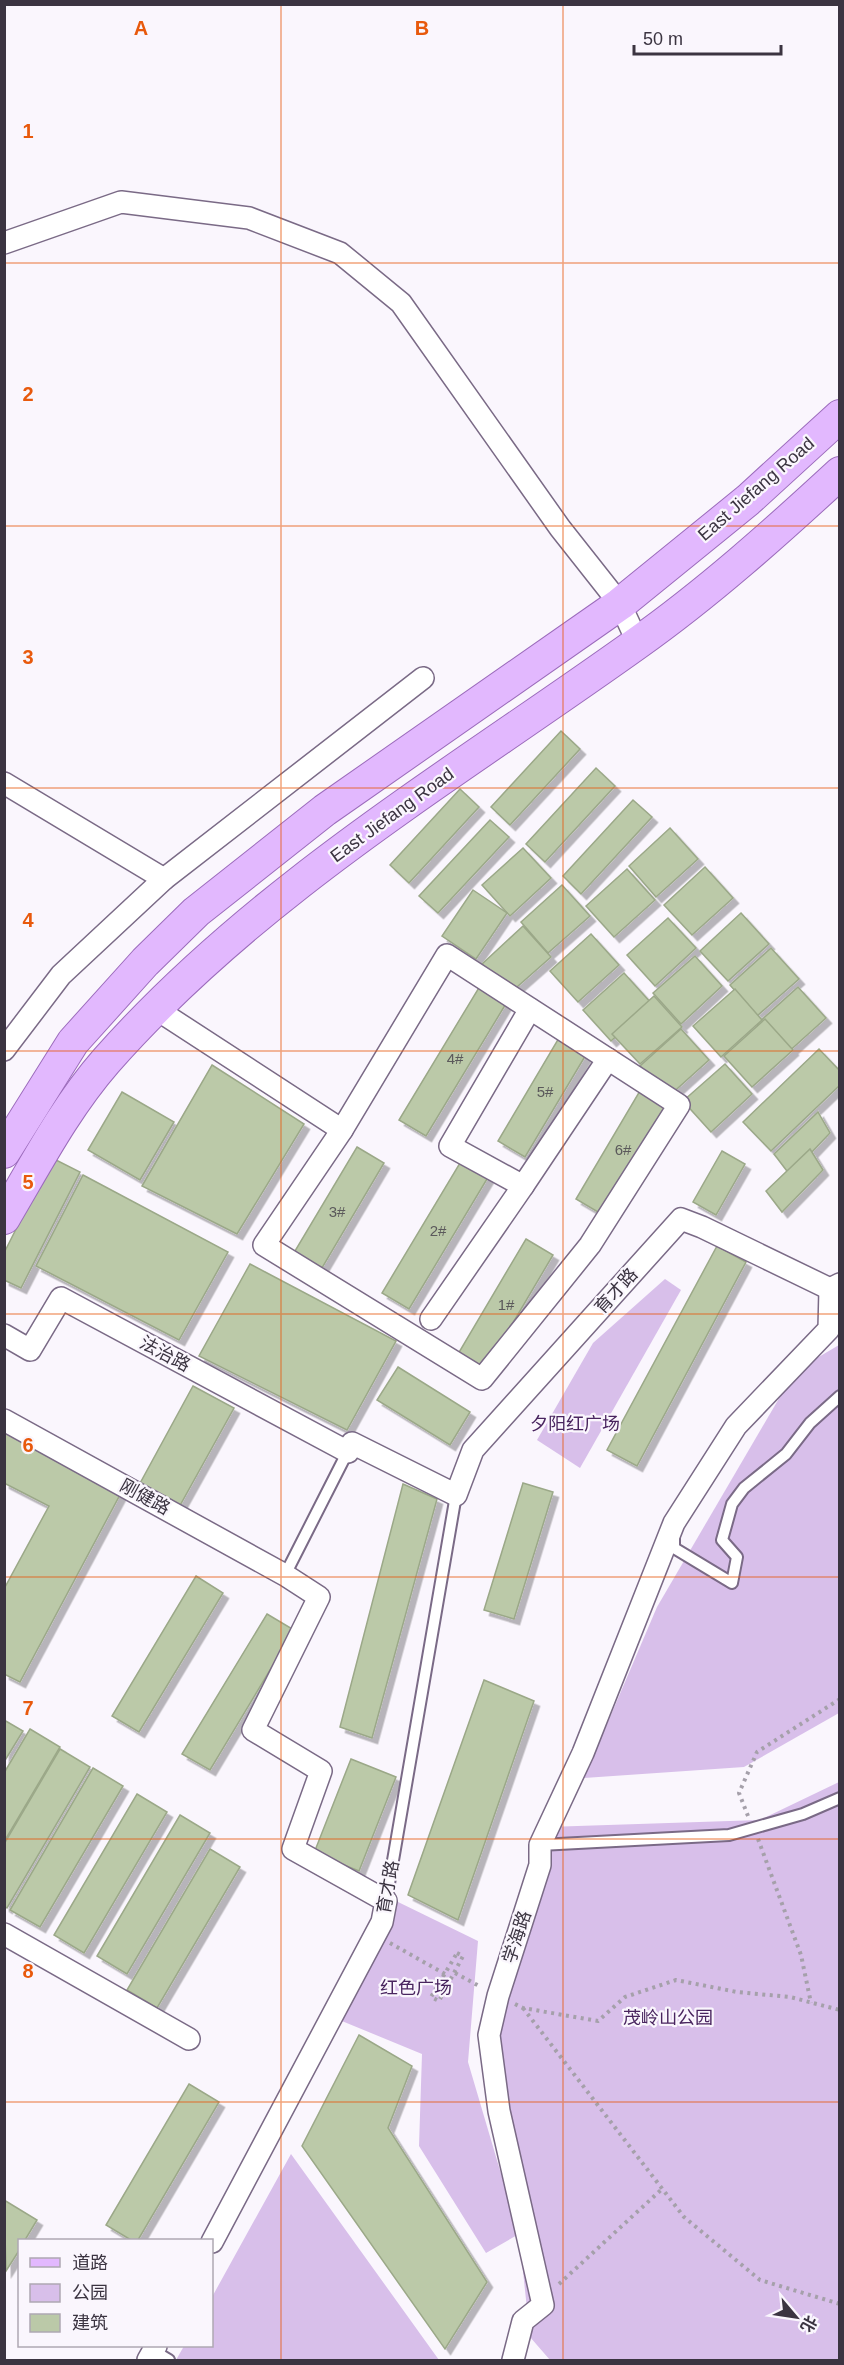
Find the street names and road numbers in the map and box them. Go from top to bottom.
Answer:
street label: East Jiefang Road [694,433,818,545]
street label: East Jiefang Road [327,764,457,866]
street label: 育才路 [591,1264,641,1318]
street label: 法治路 [136,1332,194,1376]
street label: 刚健路 [117,1475,173,1519]
street label: 育才路 [373,1859,403,1915]
street label: 学海路 [499,1908,535,1966]

